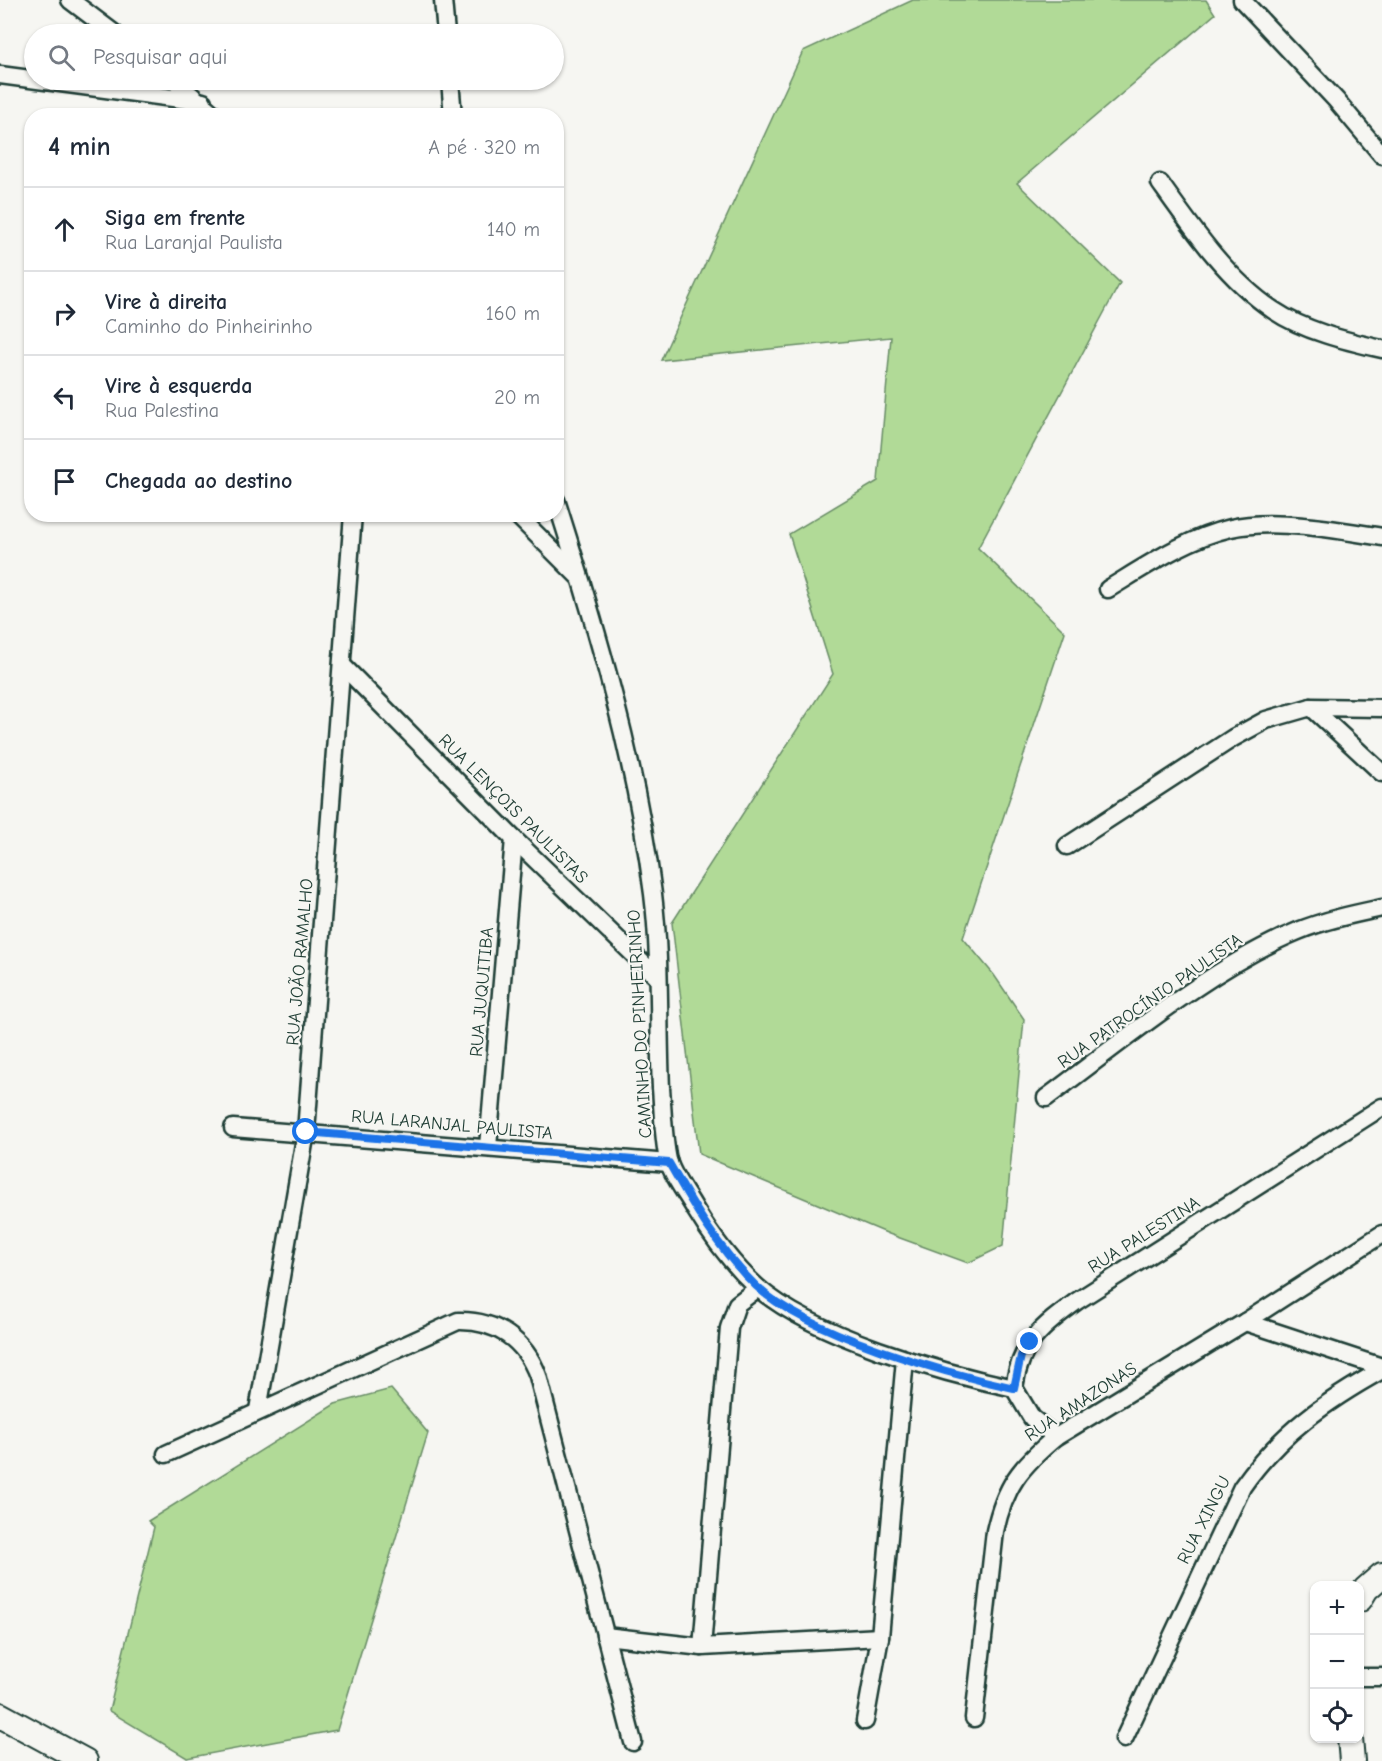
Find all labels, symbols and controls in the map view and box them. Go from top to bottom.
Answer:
search box [24,24,564,90]
icon: search [45,41,78,74]
text: Pesquisar aqui [93,44,228,70]
text: 4 min [48,132,111,162]
text: A pé · 320 m [428,136,540,159]
text: Siga em frente [105,205,245,231]
icon: ahead [48,213,81,246]
text: 140 m [487,218,540,241]
text: Rua Laranjal Paulista [105,231,283,254]
text: Vire à direita [105,289,227,315]
icon: right [48,297,81,330]
text: 160 m [486,302,540,325]
text: Caminho do Pinheirinho [105,315,313,338]
text: Vire à esquerda [105,373,253,399]
icon: left [48,381,81,414]
text: 20 m [494,386,540,409]
text: Rua Palestina [105,399,219,422]
icon: arrive [48,465,81,498]
text: Chegada ao destino [105,468,292,494]
street label: RUA LENÇOIS PAULISTAS [434,730,592,888]
street label: RUA JOÃO RAMALHO [282,878,318,1046]
street label: CAMINHO DO PINHEIRINHO [624,909,656,1139]
street label: RUA JUQUITIBA [466,926,498,1058]
street label: RUA PATROCÍNIO PAULISTA [1053,928,1246,1073]
street label: RUA LARANJAL PAULISTA [350,1106,554,1144]
route start [292,1118,318,1144]
street label: RUA PALESTINA [1084,1192,1204,1278]
route end [1016,1328,1042,1354]
street label: RUA AMAZONAS [1021,1358,1141,1446]
street label: RUA XINGU [1173,1472,1235,1568]
map controls [1310,1581,1364,1743]
button: + [1310,1581,1364,1635]
button: − [1310,1635,1364,1689]
button: locate [1310,1689,1364,1743]

